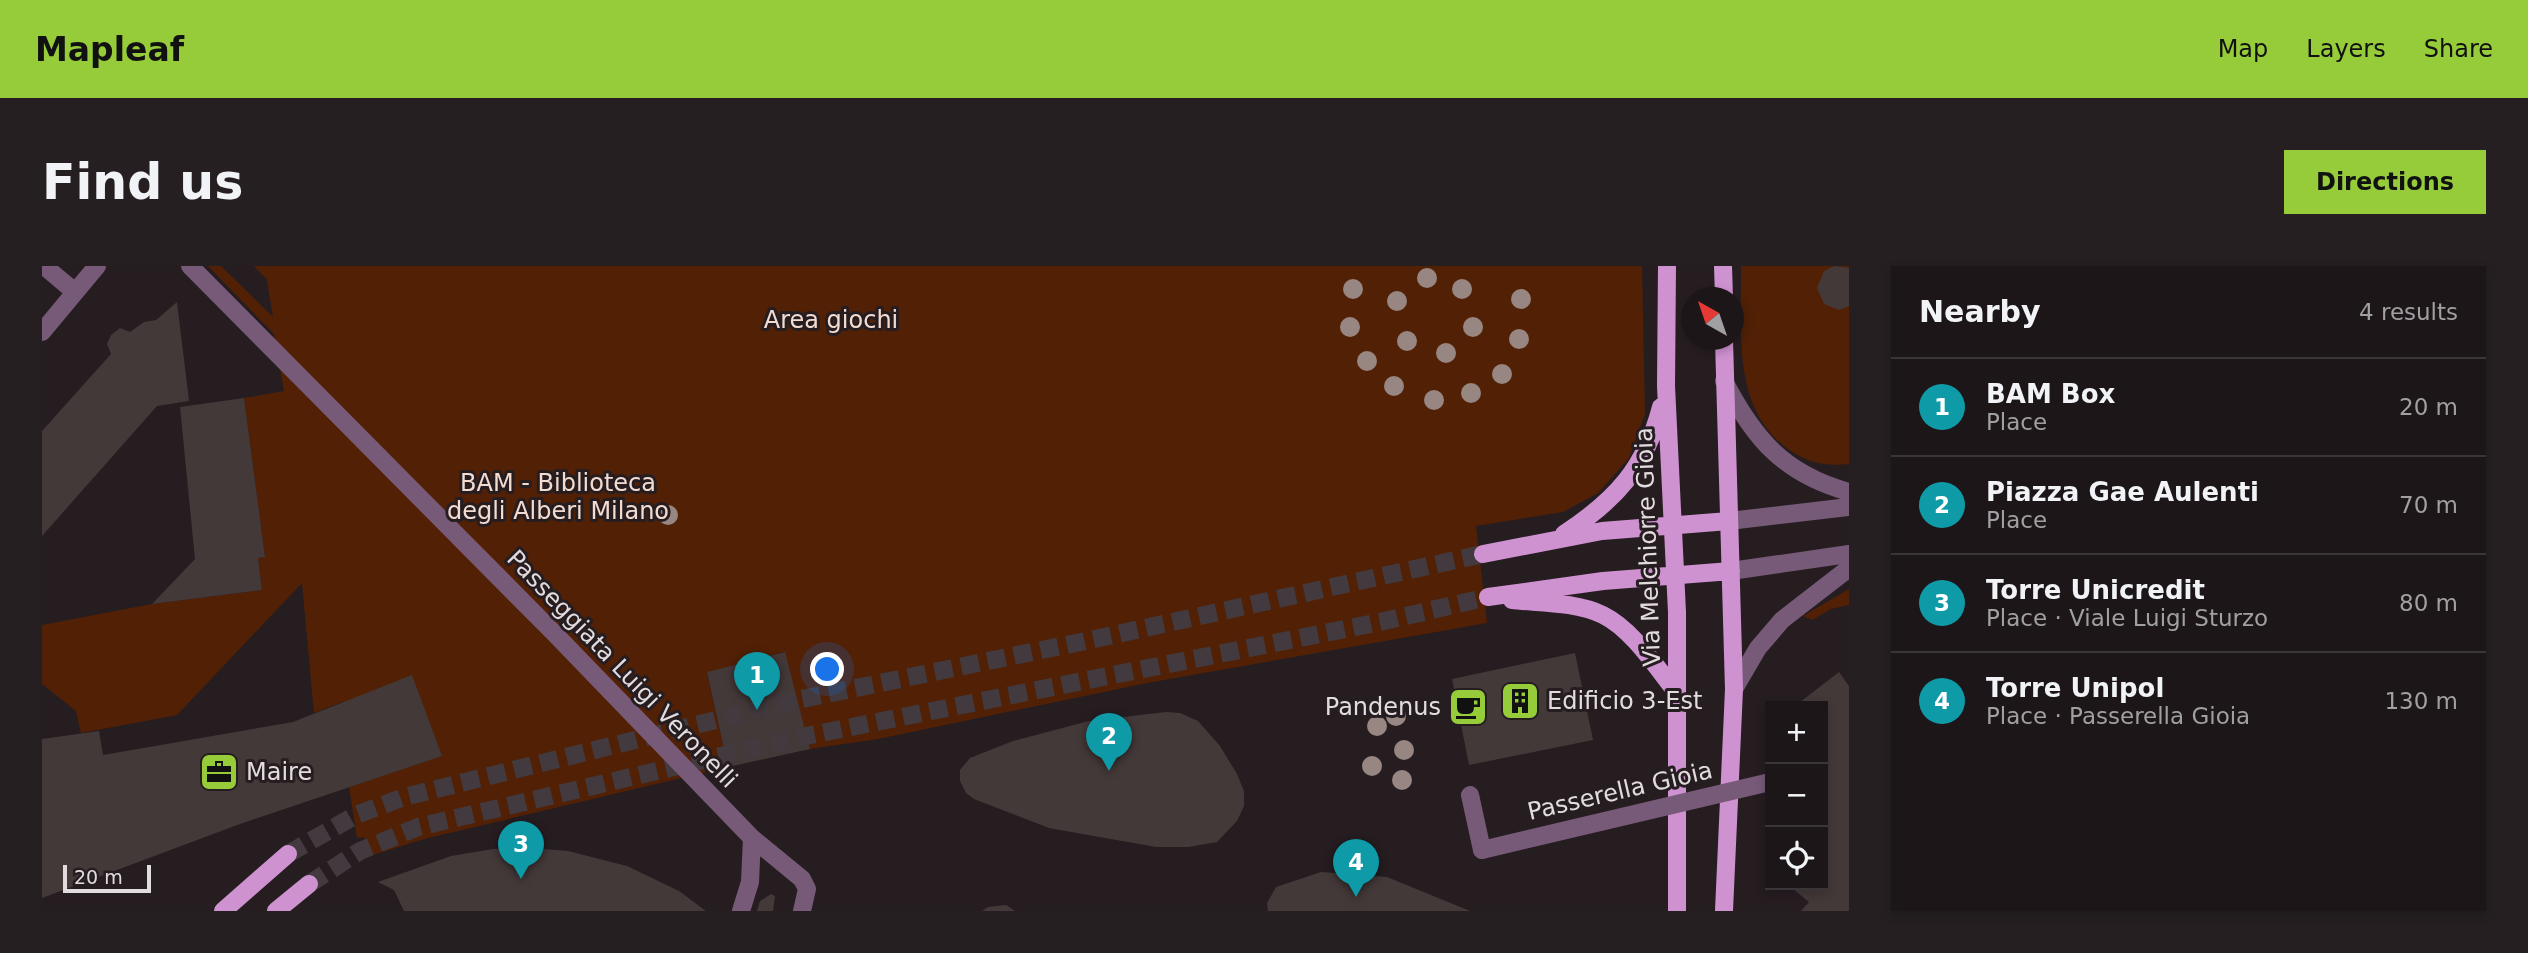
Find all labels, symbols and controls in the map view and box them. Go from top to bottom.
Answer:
text: Mapleaf [35,30,184,69]
text: Map [2218,35,2268,63]
text: Layers [2306,35,2386,63]
text: Share [2424,35,2493,63]
button: Directions [2284,150,2486,214]
text: Find us [42,154,243,211]
north arrow [1681,287,1744,350]
text: Nearby [1919,294,2041,329]
text: 4 results [2359,299,2458,325]
park label: Area giochi [764,306,898,334]
text: BAM Box [1986,379,2115,409]
text: 1 [1934,394,1950,420]
text: 20 m [2399,394,2458,420]
text: Place [1986,409,2047,435]
street label: Via Melchiorre Gioia [1630,427,1666,667]
park label: BAM - Biblioteca degli Alberi Milano [447,469,669,525]
text: Piazza Gae Aulenti [1986,477,2259,507]
text: 2 [1934,492,1950,518]
text: 70 m [2399,492,2458,518]
text: Place [1986,507,2047,533]
street label: Passeggiata Luigi Veronelli [501,544,743,794]
text: Torre Unicredit [1986,575,2205,605]
text: 3 [1934,590,1950,616]
text: 80 m [2399,590,2458,616]
text: Place · Viale Luigi Sturzo [1986,605,2268,631]
pin: 1 [734,652,780,710]
your location [810,652,844,686]
text: Torre Unipol [1986,673,2164,703]
building icon: Edificio 3-Est [1499,680,1541,722]
cafe icon: Pandenus [1447,686,1489,728]
place label: Edificio 3-Est [1547,687,1702,715]
text: 4 [1934,688,1950,714]
text: 130 m [2384,688,2458,714]
place label: Pandenus [1325,693,1441,721]
map controls [1765,701,1828,890]
button: + [1765,701,1828,764]
text: Place · Passerella Gioia [1986,703,2250,729]
pin: 2 [1086,713,1132,771]
office icon: Maire [198,751,240,793]
street label: Passerella Gioia [1525,756,1715,826]
place label: Maire [246,758,312,786]
button: − [1765,764,1828,827]
pin: 3 [498,821,544,879]
button: locate [1765,827,1828,890]
pin: 4 [1333,839,1379,897]
scale bar [63,862,150,894]
text: 20 m [74,866,123,888]

